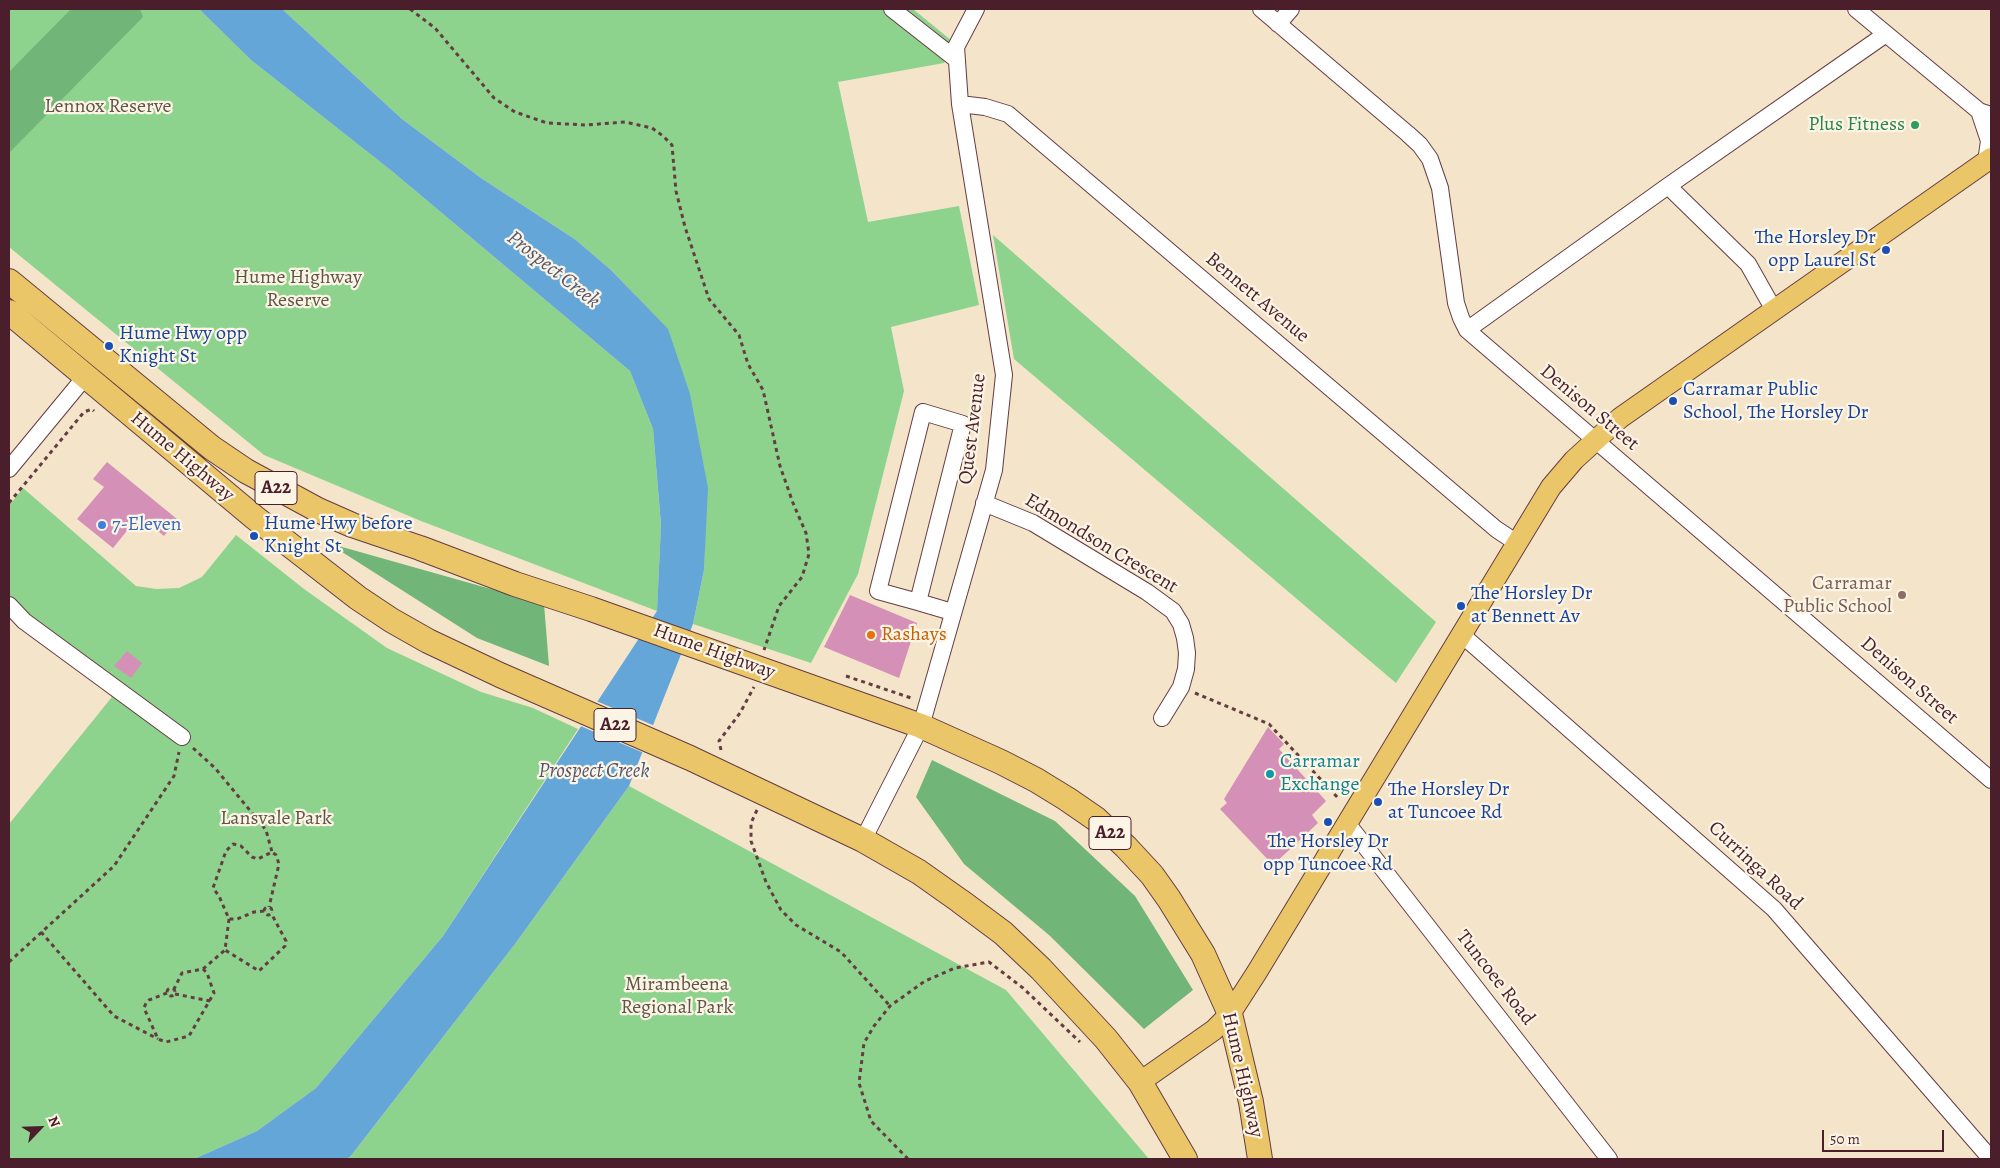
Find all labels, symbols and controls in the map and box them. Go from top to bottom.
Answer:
park label: Lennox Reserve [44,95,172,119]
place label: Plus Fitness [1808,113,1905,137]
marker: Plus Fitness [1909,119,1921,131]
water label: Prospect Creek [501,226,605,314]
place label: The Horsley Dr opp Laurel St [1755,226,1876,273]
marker: The Horsley Dr opp Laurel St [1880,244,1892,256]
street label: Bennett Avenue [1200,248,1314,348]
park label: Hume Highway Reserve [234,266,362,313]
place label: Hume Hwy opp Knight St [119,322,247,369]
marker: Hume Hwy opp Knight St [103,340,115,352]
street label: Denison Street [1535,360,1643,456]
street label: Quest Avenue [954,372,992,486]
place label: Carramar Public School, The Horsley Dr [1683,378,1868,425]
marker: Carramar Public School, The Horsley Dr [1667,395,1679,407]
street label: Hume Highway [125,407,239,507]
road number: A22 [255,472,297,504]
street label: Edmondson Crescent [1020,489,1182,599]
place label: Hume Hwy before Knight St [264,512,413,559]
place label: 7-Eleven [112,513,182,537]
marker: 7-Eleven [96,519,108,531]
marker: Hume Hwy before Knight St [248,530,260,542]
place label: Carramar Public School [1783,572,1892,619]
place label: The Horsley Dr at Bennett Av [1471,582,1592,629]
marker: Carramar Public School [1896,589,1908,601]
marker: The Horsley Dr at Bennett Av [1455,600,1467,612]
street label: Hume Highway [650,619,778,685]
place label: Rashays [881,623,947,647]
marker: Rashays [865,629,877,641]
street label: Denison Street [1855,632,1963,730]
road number: A22 [594,708,636,742]
place label: Carramar Exchange [1280,750,1360,797]
water label: Prospect Creek [538,759,650,785]
marker: Carramar Exchange [1264,768,1276,780]
place label: The Horsley Dr at Tuncoee Rd [1388,778,1509,825]
marker: The Horsley Dr at Tuncoee Rd [1372,796,1384,808]
park label: Lansvale Park [220,807,332,831]
road number: A22 [1089,816,1131,850]
marker: The Horsley Dr opp Tuncoee Rd [1322,816,1334,828]
street label: Curringa Road [1703,816,1807,916]
place label: The Horsley Dr opp Tuncoee Rd [1263,830,1393,877]
street label: Tuncoee Road [1451,926,1539,1030]
park label: Mirambeena Regional Park [621,973,733,1020]
street label: Hume Highway [1216,1010,1268,1140]
north arrow [15,1103,65,1153]
text: N [43,1113,65,1130]
scale bar [1825,1120,1948,1152]
text: 50 m [1830,1129,1860,1149]

